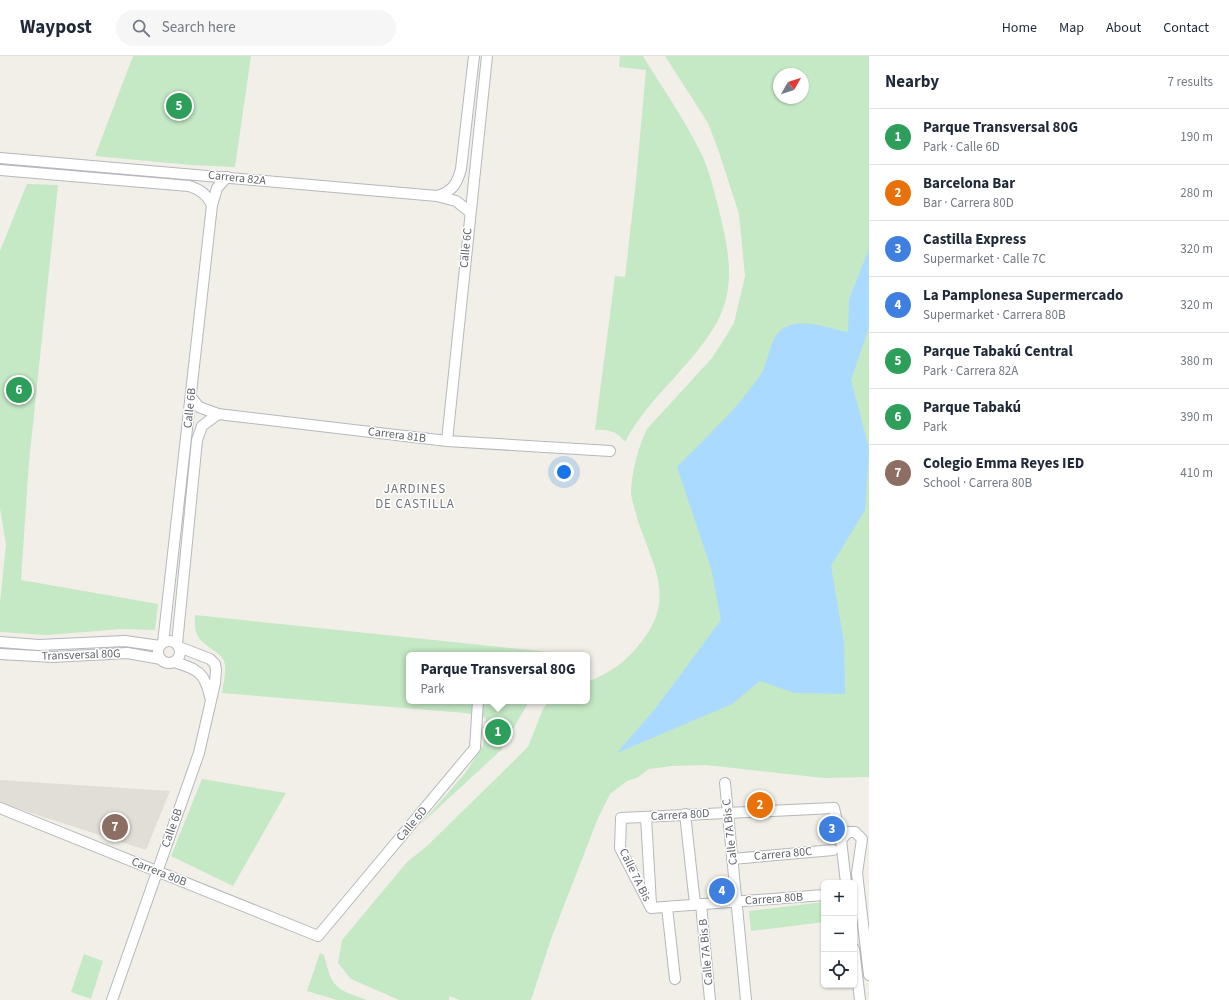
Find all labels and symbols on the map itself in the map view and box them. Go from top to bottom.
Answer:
north arrow [773,68,809,104]
pin: 5 [166,91,192,121]
street label: Carrera 82A [207,167,267,190]
street label: Calle 6C [455,227,477,269]
pin: 6 [6,375,32,405]
street label: Calle 6B [179,387,201,429]
street label: Carrera 81B [367,423,427,447]
your location [554,462,574,482]
district label: JARDINES DE CASTILLA [375,480,455,513]
street label: Transversal 80G [41,645,121,665]
pin: 1 [485,717,511,747]
pin: 2 [747,790,773,820]
street label: Calle 7A Bis C [718,798,742,866]
street label: Calle 6D [392,803,432,845]
street label: Carrera 80D [650,805,710,825]
street label: Calle 6B [157,806,187,850]
pin: 7 [102,812,128,842]
pin: 3 [819,814,845,844]
street label: Carrera 80C [753,843,813,865]
street label: Calle 7A Bis [615,846,655,904]
street label: Carrera 80B [129,853,189,891]
pin: 4 [709,876,735,906]
street label: Carrera 80B [744,888,804,910]
street label: Calle 7A Bis B [695,918,717,986]

